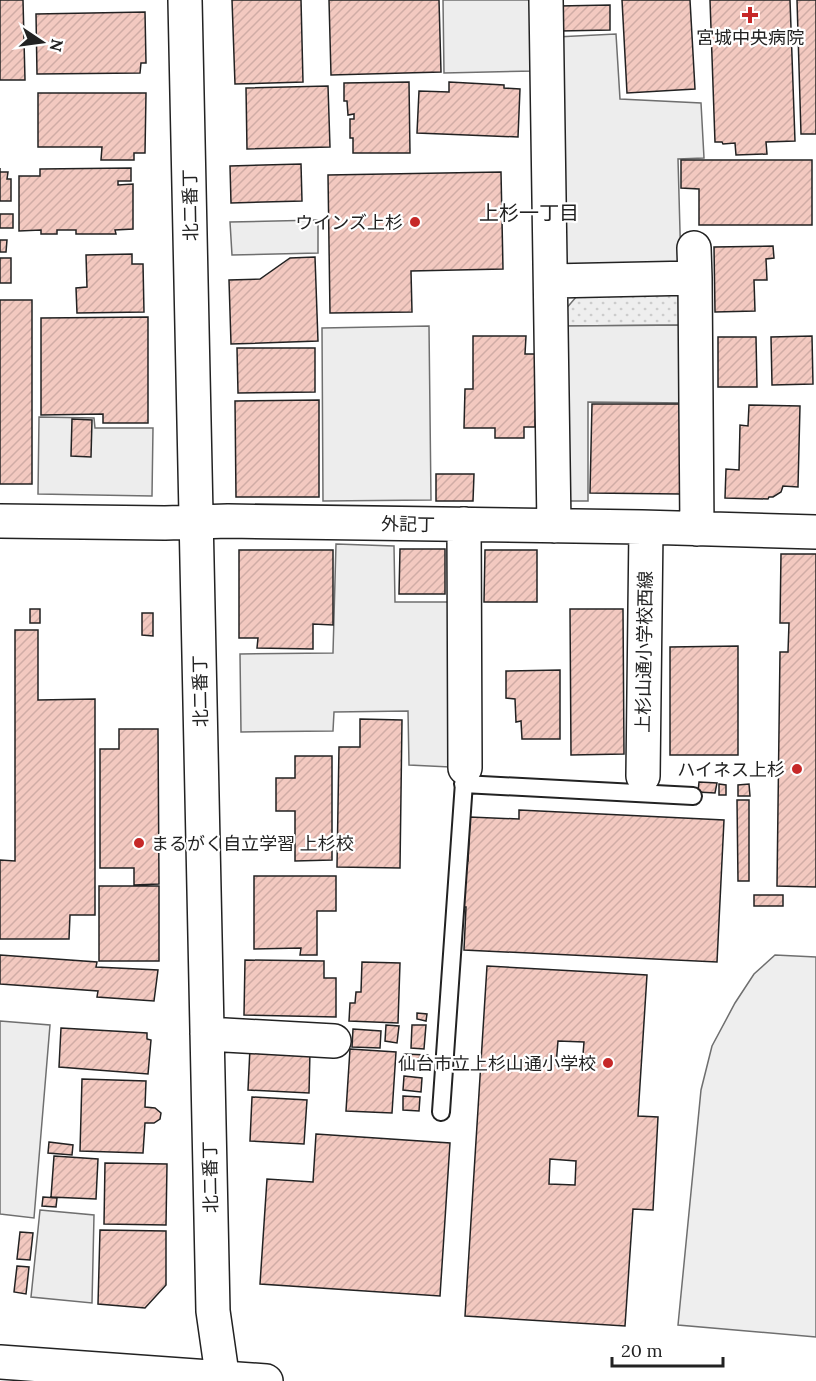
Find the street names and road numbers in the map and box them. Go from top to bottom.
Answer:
street label: 北二番丁 [178,169,202,241]
street label: 外記丁 [381,512,435,536]
street label: 上杉山通小学校西線 [631,571,657,733]
street label: 北二番丁 [188,655,212,727]
street label: 北二番丁 [198,1141,222,1213]

